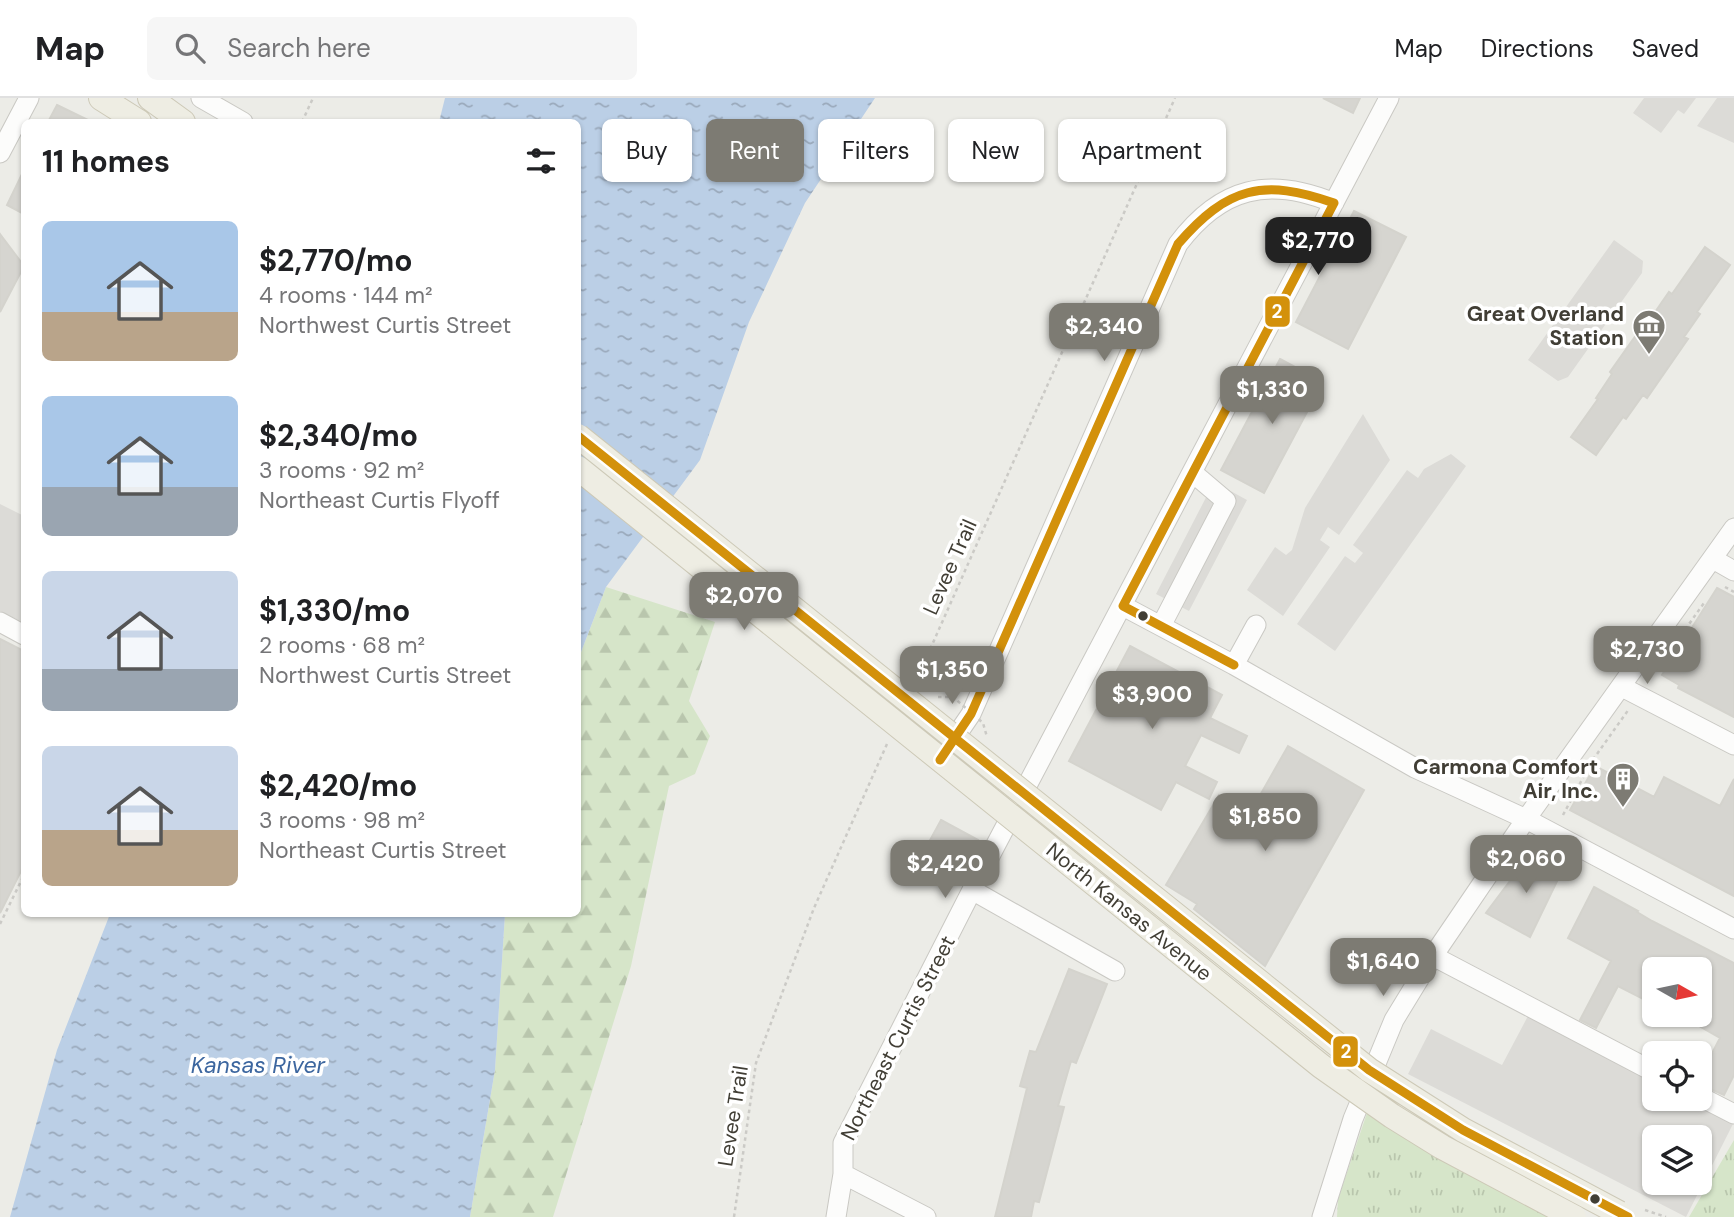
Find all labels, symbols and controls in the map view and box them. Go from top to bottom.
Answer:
search box [147,17,637,80]
text: Map [35,27,105,70]
icon: search [171,29,209,67]
text: Search here [227,31,371,65]
text: Map [1395,33,1443,64]
text: Directions [1481,33,1594,64]
text: Saved [1632,33,1699,64]
chip: Buy [602,119,692,182]
chip: Rent [706,119,804,182]
chip: Filters [818,119,934,182]
chip: New [948,119,1044,182]
chip: Apartment [1058,119,1226,182]
text: 11 homes [42,142,170,181]
icon: filters [522,142,560,180]
pin: $2,770 [1261,218,1375,277]
text: $2,770 [1281,225,1355,255]
text: $2,770/mo [259,241,413,280]
icon: home [98,249,182,333]
text: 4 rooms · 144 m² [259,280,433,310]
line badge: 2 [1264,295,1291,328]
text: 2 [1272,299,1283,324]
place label: Great Overland Station [1467,300,1624,352]
pin: $2,340 [1047,303,1161,363]
museum icon: Great Overland Station [1630,307,1668,356]
text: Northwest Curtis Street [259,310,511,340]
text: $2,340 [1065,311,1143,341]
pin: $1,330 [1215,366,1329,426]
text: $1,330 [1236,374,1308,404]
text: $2,340/mo [259,416,418,455]
icon: home [98,424,182,508]
text: 3 rooms · 92 m² [259,455,424,485]
text: Northeast Curtis Flyoff [259,485,500,515]
street label: Levee Trail [917,515,983,619]
pin: $2,070 [687,573,801,632]
text: $2,070 [705,580,783,610]
text: $1,330/mo [259,591,410,630]
icon: home [98,599,182,683]
unlabelled marker [1136,609,1150,623]
pin: $2,730 [1590,626,1704,686]
text: 2 rooms · 68 m² [259,630,425,660]
text: $2,730 [1610,634,1685,664]
pin: $1,350 [895,646,1009,706]
text: $1,350 [916,654,988,684]
text: Northwest Curtis Street [259,660,511,690]
pin: $3,900 [1095,672,1209,731]
text: $3,900 [1112,679,1192,709]
place label: Carmona Comfort Air, Inc. [1413,753,1598,805]
building icon: Carmona Comfort Air, Inc. [1604,760,1642,809]
text: $2,420/mo [259,766,417,805]
icon: home [98,774,182,858]
pin: $1,850 [1208,794,1322,853]
text: $1,850 [1229,801,1301,831]
text: 3 rooms · 98 m² [259,805,425,835]
text: Northeast Curtis Street [259,835,507,865]
pin: $2,060 [1469,836,1583,895]
street label: North Kansas Avenue [1040,837,1218,988]
pin: $2,420 [888,840,1002,900]
text: $2,060 [1486,843,1566,873]
text: $2,420 [906,848,984,878]
street label: Northeast Curtis Street [834,931,962,1145]
pin: $1,640 [1326,939,1440,998]
text: $1,640 [1346,946,1420,976]
north arrow [1642,957,1712,1027]
map controls [1642,957,1712,1195]
line badge: 2 [1332,1035,1359,1068]
text: 2 [1341,1039,1352,1064]
button: locate [1642,1041,1712,1111]
water label: Kansas River [191,1050,327,1080]
street label: Levee Trail [711,1064,755,1168]
button: layers [1642,1125,1712,1195]
unlabelled marker [1588,1192,1602,1206]

